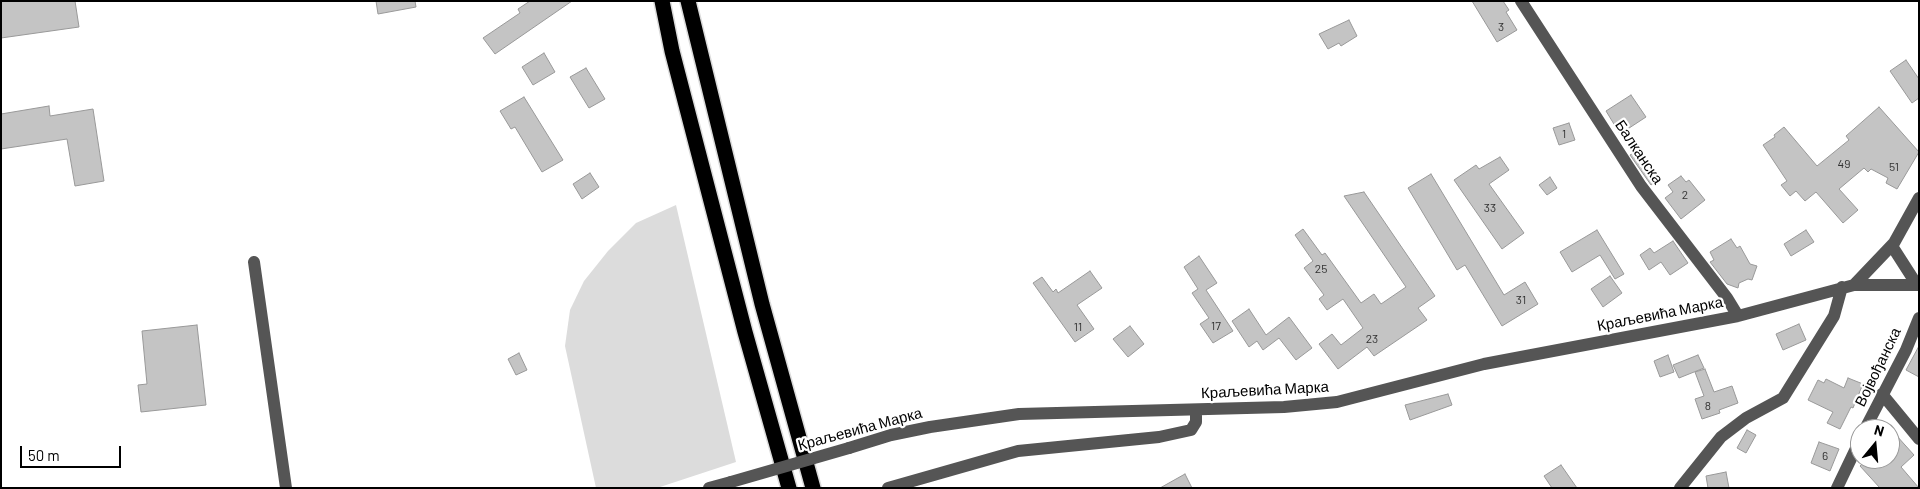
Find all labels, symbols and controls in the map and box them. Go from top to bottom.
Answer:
house number: 3 [1498,20,1504,34]
street label: Балканска [1611,117,1667,187]
house number: 1 [1562,127,1566,141]
house number: 49 [1838,157,1850,171]
house number: 51 [1889,160,1899,174]
house number: 2 [1682,188,1688,202]
house number: 33 [1484,201,1496,215]
house number: 25 [1315,262,1327,276]
house number: 31 [1516,293,1526,307]
street label: Краљевића Марка [1595,293,1725,335]
house number: 17 [1211,319,1221,333]
house number: 11 [1074,320,1082,334]
street label: Војвођанска [1851,325,1905,409]
house number: 23 [1366,332,1378,346]
street label: Краљевића Марка [1201,378,1329,402]
house number: 8 [1705,399,1711,413]
street label: Краљевића Марка [796,404,924,454]
north arrow [1850,419,1900,469]
text: N [1872,421,1886,440]
scale bar [22,436,124,468]
text: 50 m [28,446,60,464]
house number: 6 [1822,449,1828,463]

